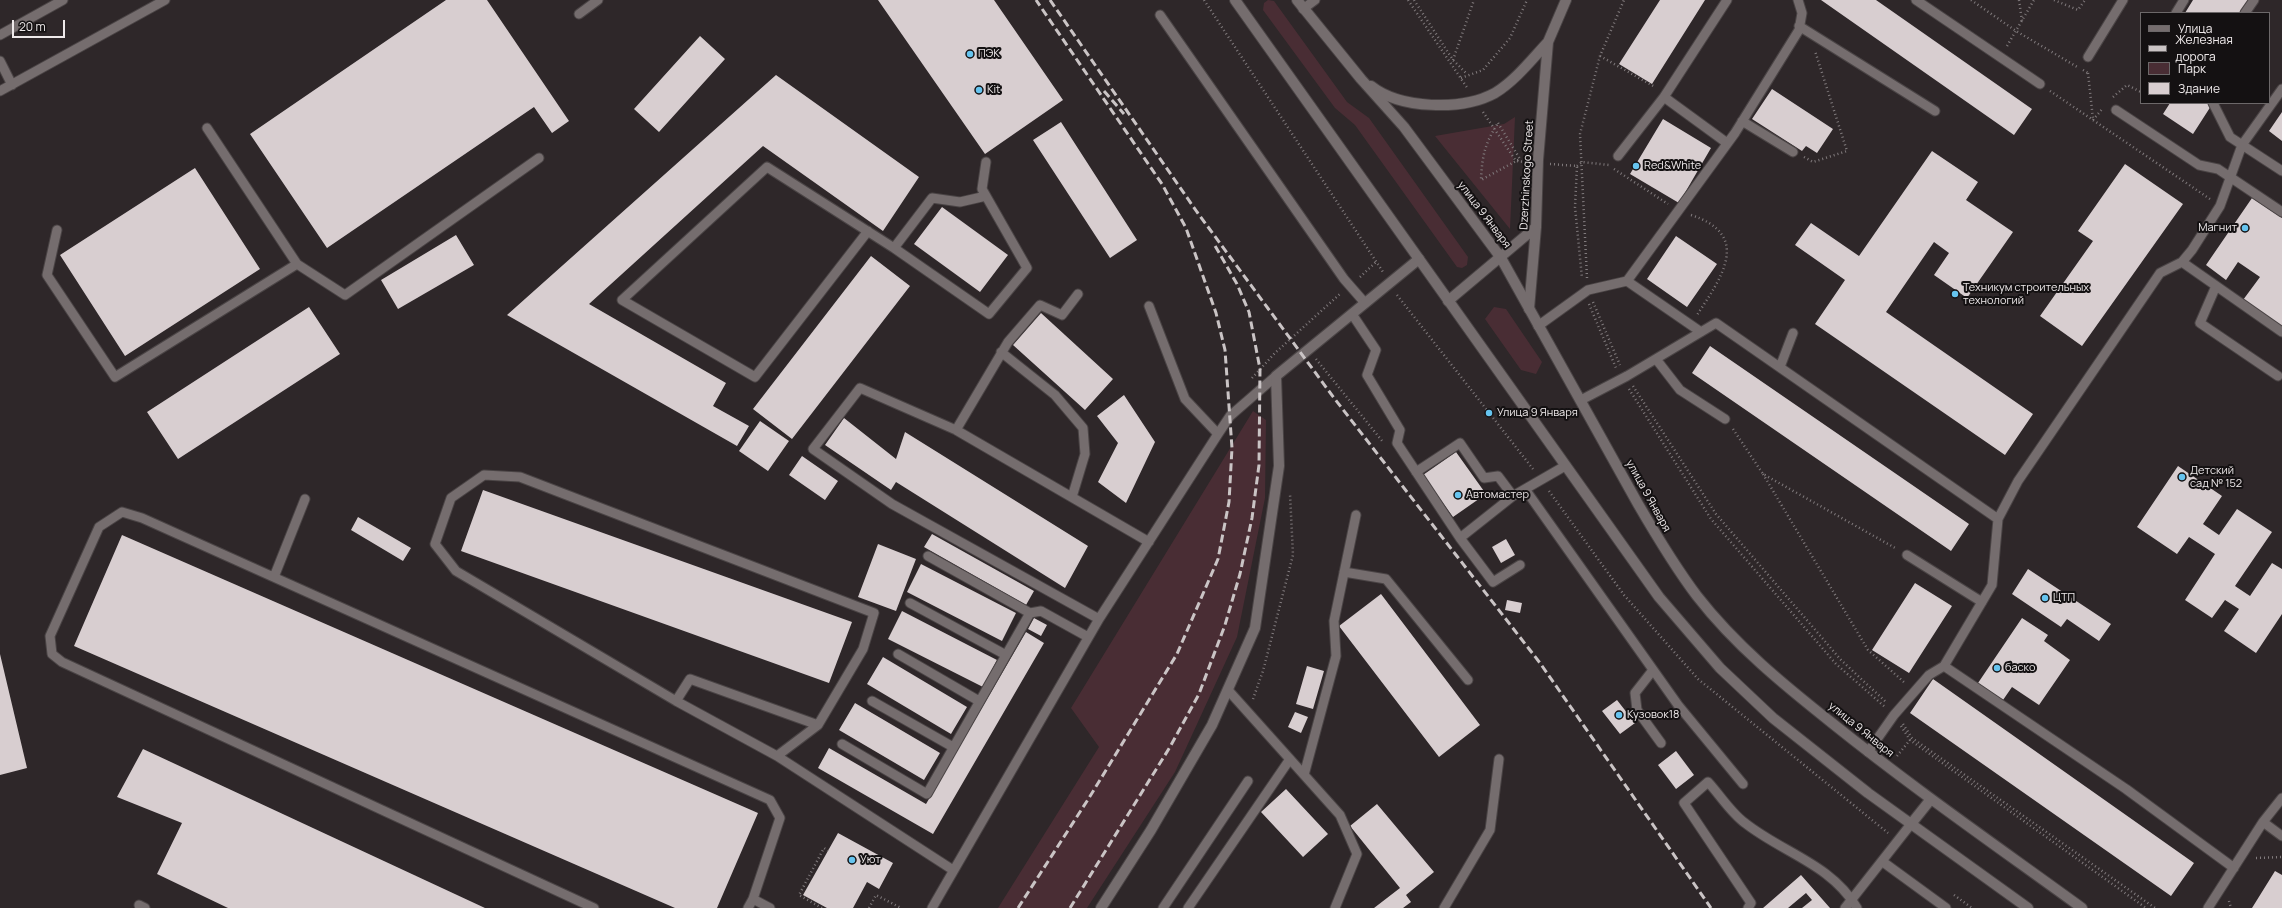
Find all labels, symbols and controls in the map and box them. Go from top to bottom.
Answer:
scale bar [14,12,67,38]
legend [2140,12,2270,104]
text: 20 m [19,18,46,35]
text: Улица [2178,20,2212,37]
text: Железная дорога [2175,31,2233,65]
place label: ПЭК [978,47,1000,61]
marker: ПЭК [965,49,975,59]
text: Парк [2178,60,2206,77]
text: Здание [2178,80,2220,97]
place label: Kit [987,83,1001,97]
marker: Kit [974,85,984,95]
street label: Dzerzhinskogo Street [1518,120,1536,230]
place label: Red&White [1644,159,1701,173]
marker: Red&White [1631,161,1641,171]
street label: улица 9 Января [1455,179,1513,251]
place label: Магнит [2198,221,2237,235]
marker: Магнит [2240,223,2250,233]
place label: Техникум строительных технологий [1963,281,2089,307]
marker: Техникум строительных технологий [1950,289,1960,299]
place label: Улица 9 Января [1497,406,1578,420]
marker: Улица 9 Января [1484,408,1494,418]
street label: улица 9 Января [1623,458,1673,534]
place label: Детский сад № 152 [2190,464,2242,490]
marker: Детский сад № 152 [2177,472,2187,482]
place label: Автомастер [1466,488,1529,502]
marker: Автомастер [1453,490,1463,500]
place label: ЦТП [2053,591,2075,605]
marker: ЦТП [2040,593,2050,603]
place label: баско [2005,661,2035,675]
marker: баско [1992,663,2002,673]
street label: улица 9 Января [1826,700,1896,760]
place label: Кузовок18 [1627,708,1679,722]
marker: Кузовок18 [1614,710,1624,720]
place label: Уют [860,853,881,867]
marker: Уют [847,855,857,865]

